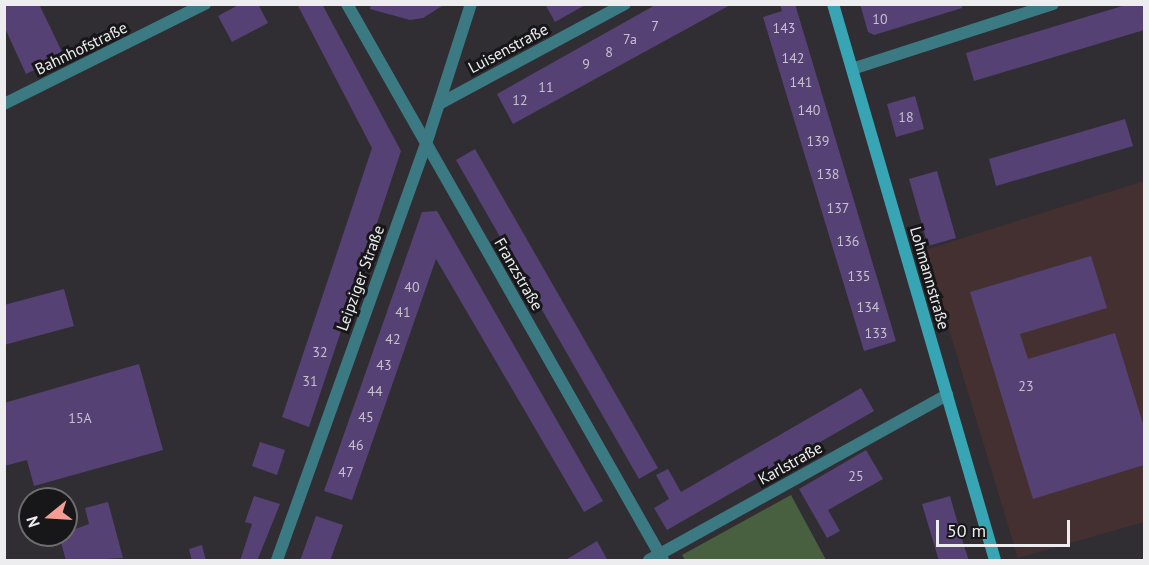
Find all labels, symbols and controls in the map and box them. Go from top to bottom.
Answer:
house number: 10 [872,11,888,27]
street label: Bahnhofstraße [32,17,130,79]
house number: 7 [651,18,659,34]
street label: Luisenstraße [465,19,551,77]
house number: 143 [773,20,795,36]
house number: 7a [623,31,637,47]
house number: 8 [605,44,613,60]
house number: 142 [782,50,804,66]
house number: 9 [582,56,590,72]
house number: 141 [790,74,812,90]
house number: 11 [538,79,554,95]
house number: 12 [512,92,528,108]
house number: 140 [798,102,820,118]
house number: 18 [898,109,914,125]
house number: 139 [807,133,829,149]
house number: 138 [817,166,839,182]
house number: 137 [827,200,849,216]
street label: Leipziger Straße [332,223,388,333]
street label: Lohmannstraße [906,224,954,332]
house number: 136 [837,233,859,249]
street label: Franzstraße [491,234,547,314]
house number: 135 [848,268,870,284]
house number: 40 [404,279,420,295]
house number: 134 [857,299,879,315]
house number: 41 [395,304,411,320]
house number: 133 [865,325,887,341]
house number: 42 [385,331,401,347]
house number: 32 [312,344,328,360]
house number: 43 [376,357,392,373]
house number: 31 [302,373,318,389]
house number: 23 [1018,378,1034,394]
house number: 44 [367,383,383,399]
house number: 45 [358,409,374,425]
house number: 15A [68,410,92,426]
house number: 46 [348,437,364,453]
street label: Karlstraße [755,438,825,488]
house number: 47 [338,464,354,480]
house number: 25 [848,468,864,484]
north arrow [18,487,78,547]
scale bar [939,508,1072,546]
text: N [22,514,44,530]
text: 50 m [947,519,986,542]

